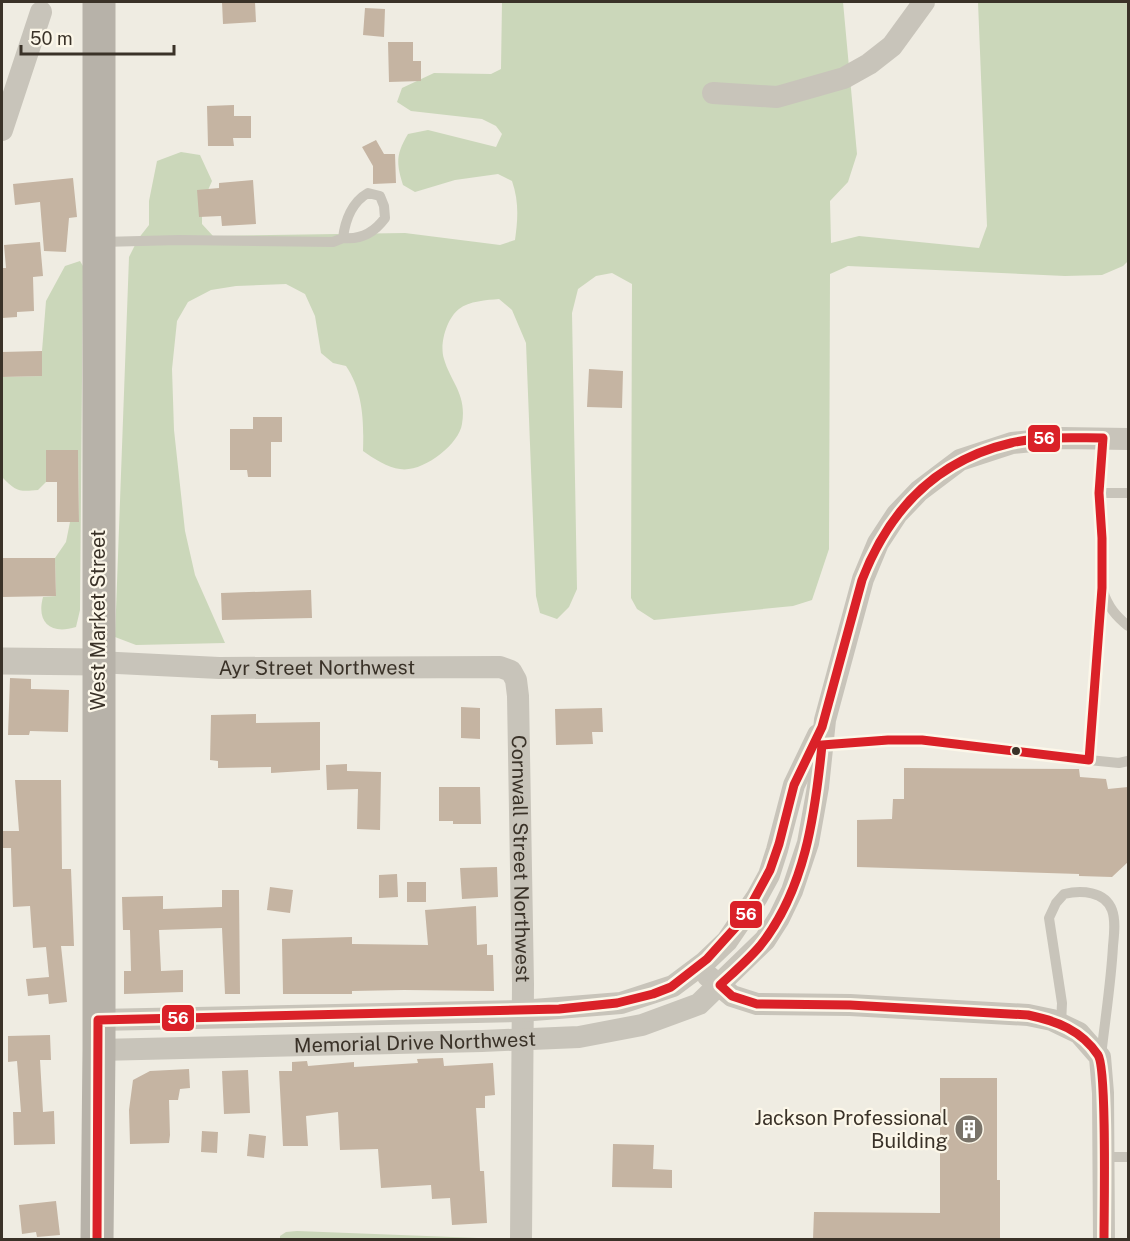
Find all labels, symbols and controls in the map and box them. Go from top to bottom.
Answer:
scale bar [21,18,174,56]
text: 50 m [30,28,73,49]
line badge: 56 [1027,424,1061,453]
text: 56 [1033,429,1055,448]
street label: West Market Street [86,529,110,711]
street label: Ayr Street Northwest [218,655,415,680]
street label: Cornwall Street Northwest [507,735,535,983]
unlabelled marker [1010,745,1022,757]
line badge: 56 [729,900,763,929]
text: 56 [735,905,757,924]
line badge: 56 [161,1004,195,1032]
text: 56 [167,1009,189,1028]
street label: Memorial Drive Northwest [294,1027,536,1057]
place label: Jackson Professional Building [754,1106,948,1153]
building icon: Jackson Professional Building [953,1113,985,1145]

